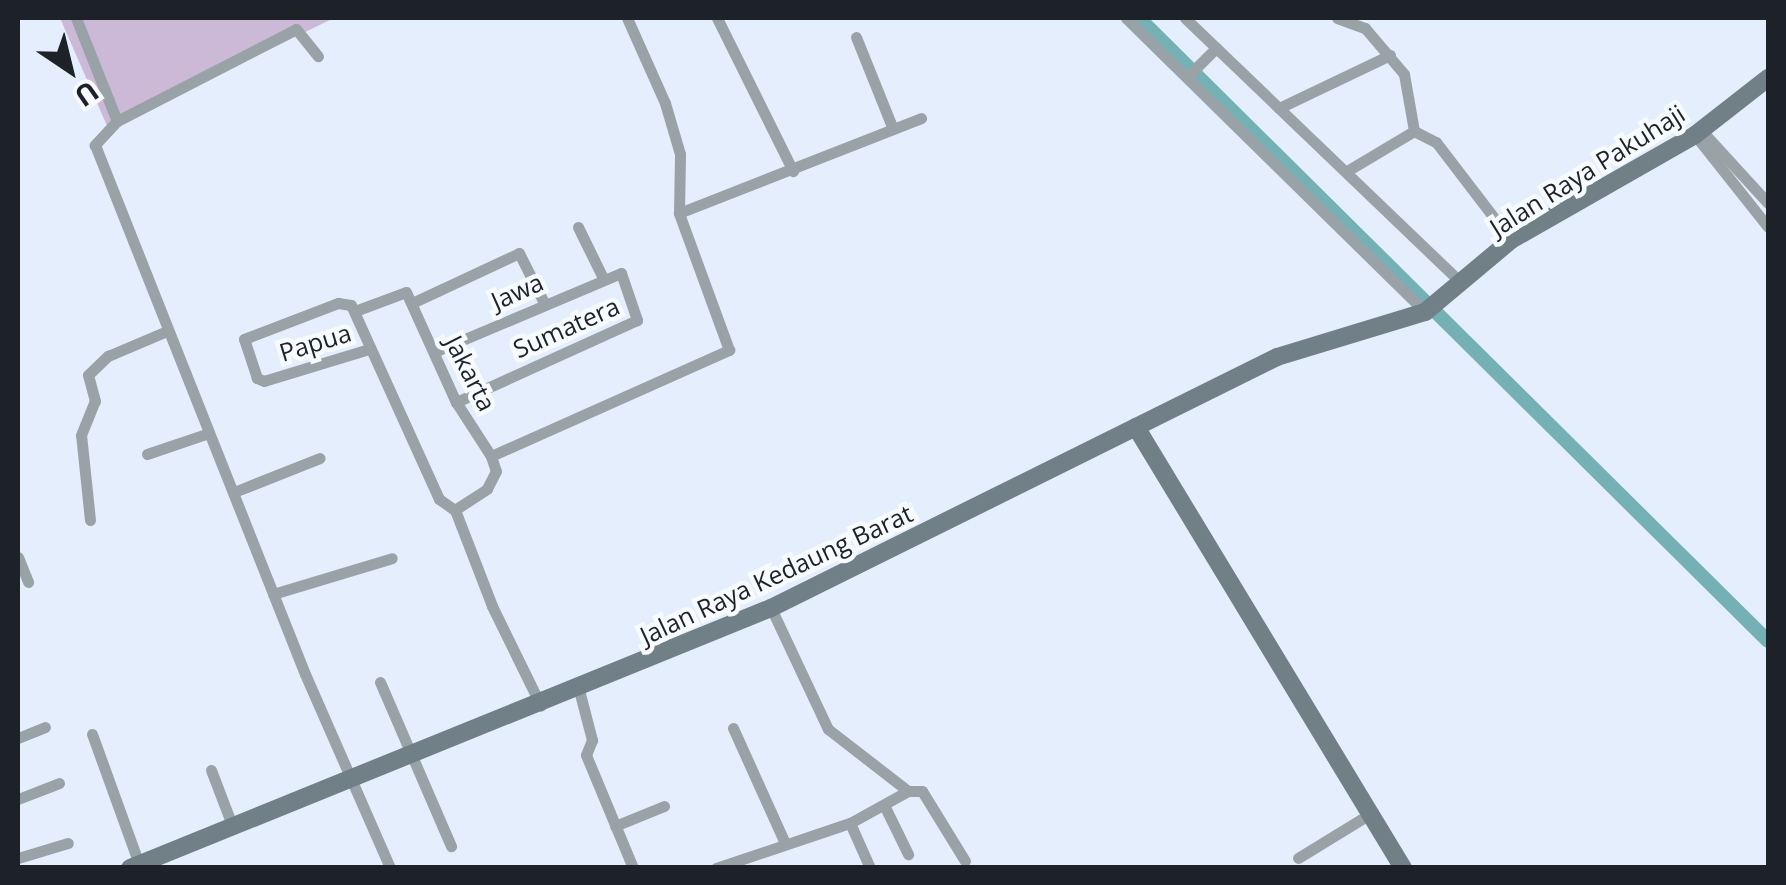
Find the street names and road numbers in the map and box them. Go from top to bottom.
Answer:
street label: Jalan Raya Pakuhaji [1484,98,1690,242]
street label: Jawa [486,266,548,316]
street label: Sumatera [508,290,624,364]
street label: Papua [275,317,355,367]
street label: Jakarta [439,330,503,416]
street label: Jalan Raya Kedaung Barat [635,498,917,650]

